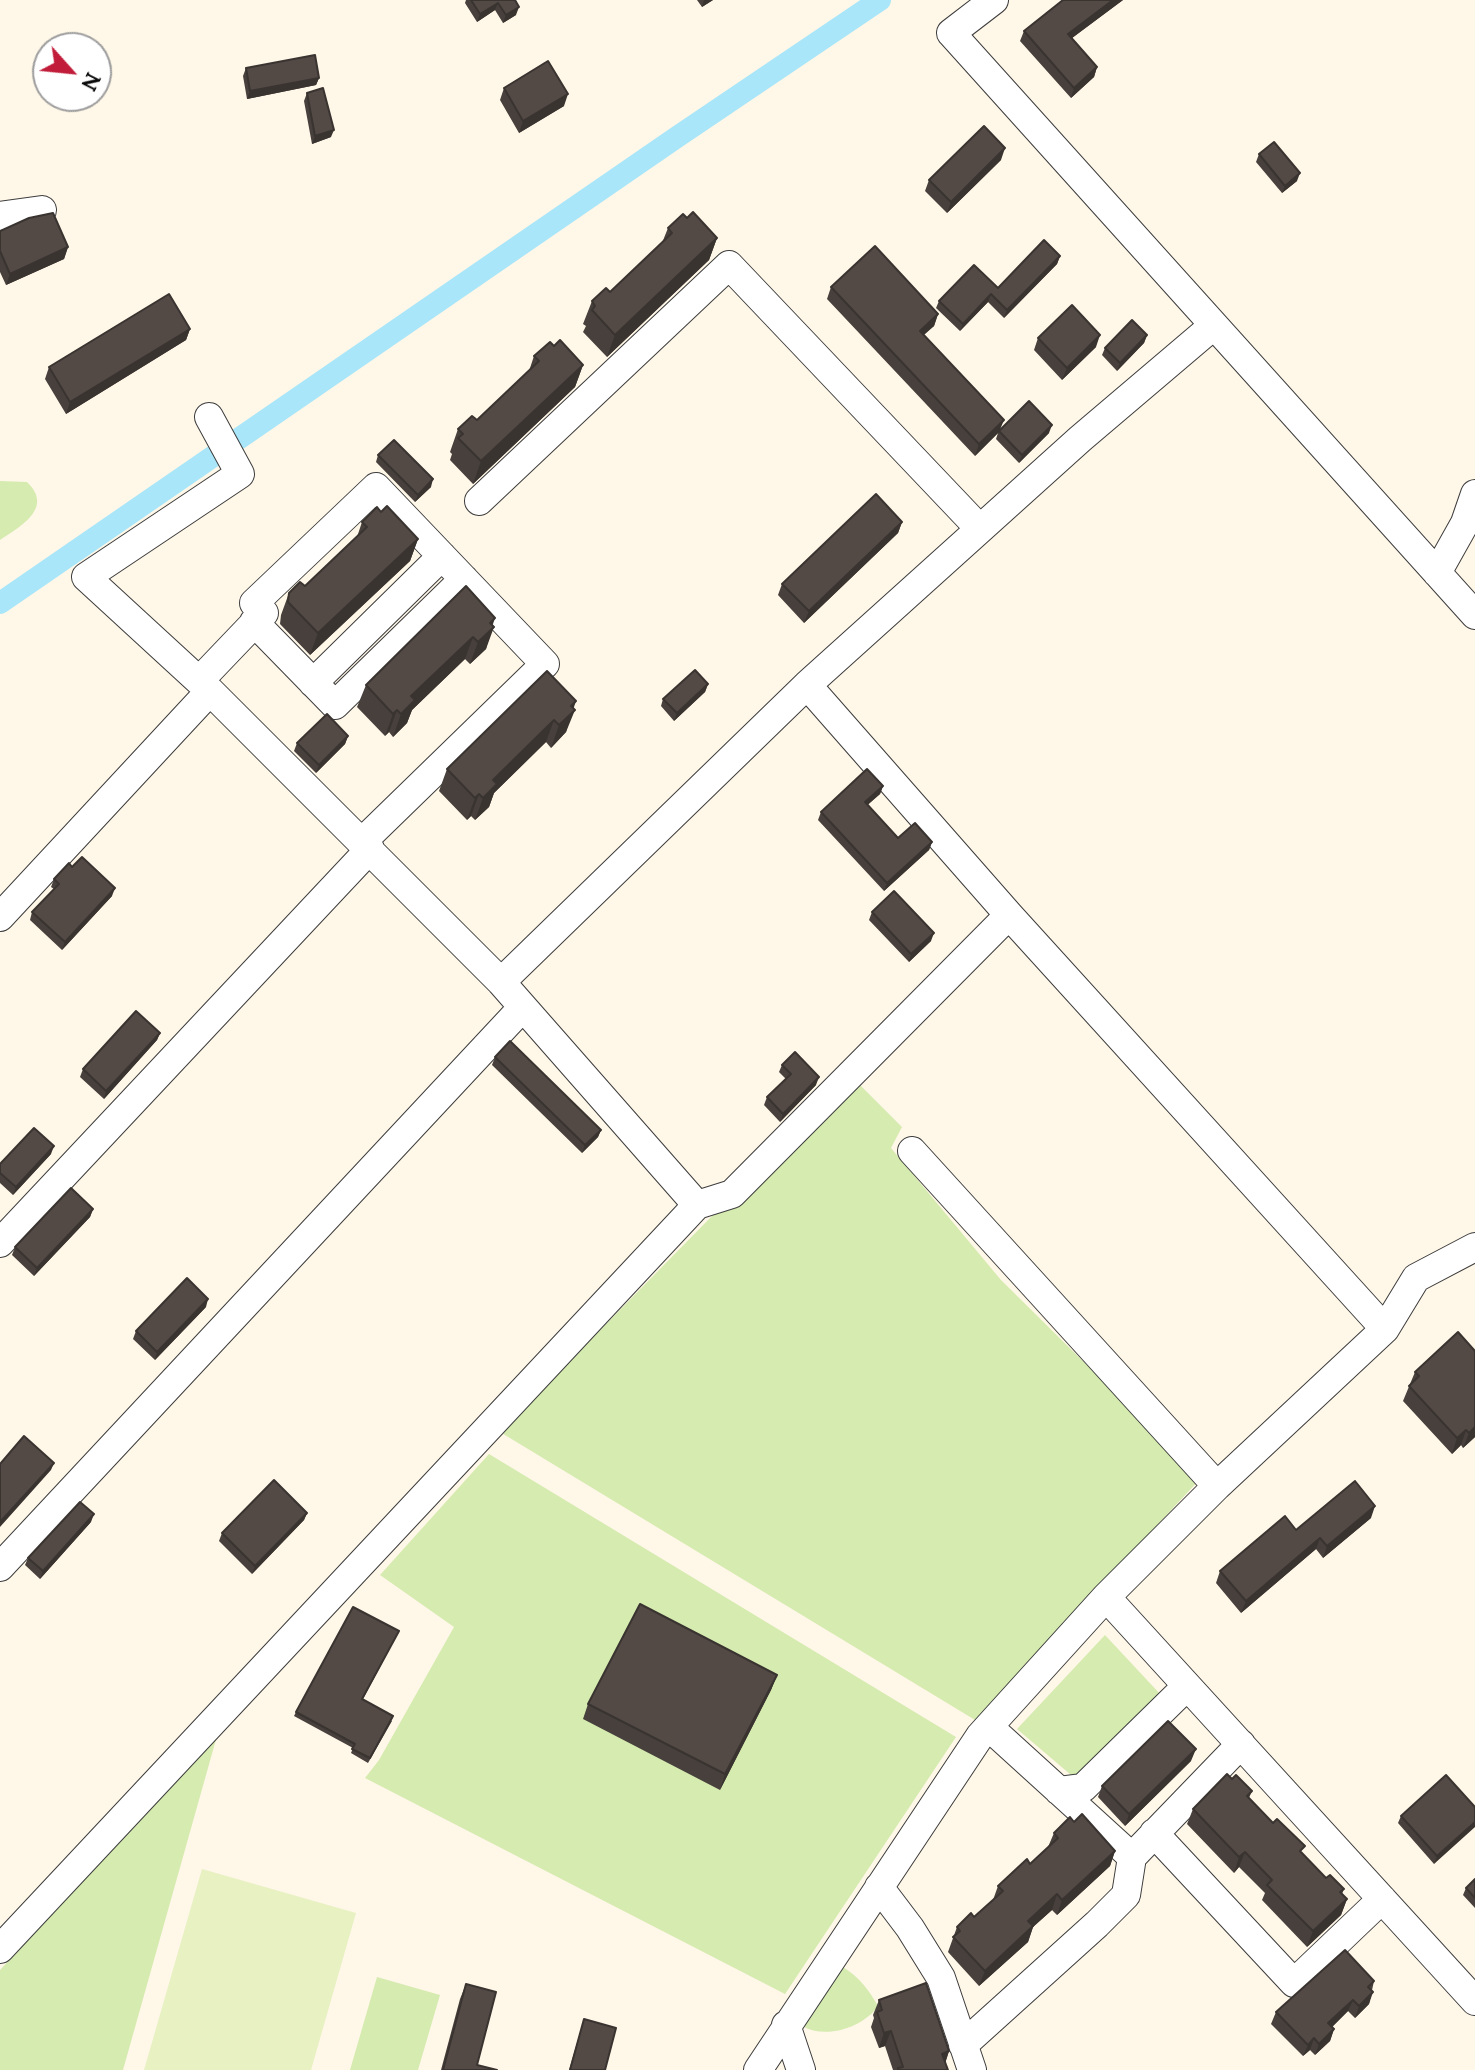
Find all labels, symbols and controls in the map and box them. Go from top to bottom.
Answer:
north arrow [32,32,112,112]
text: N [75,68,108,96]

